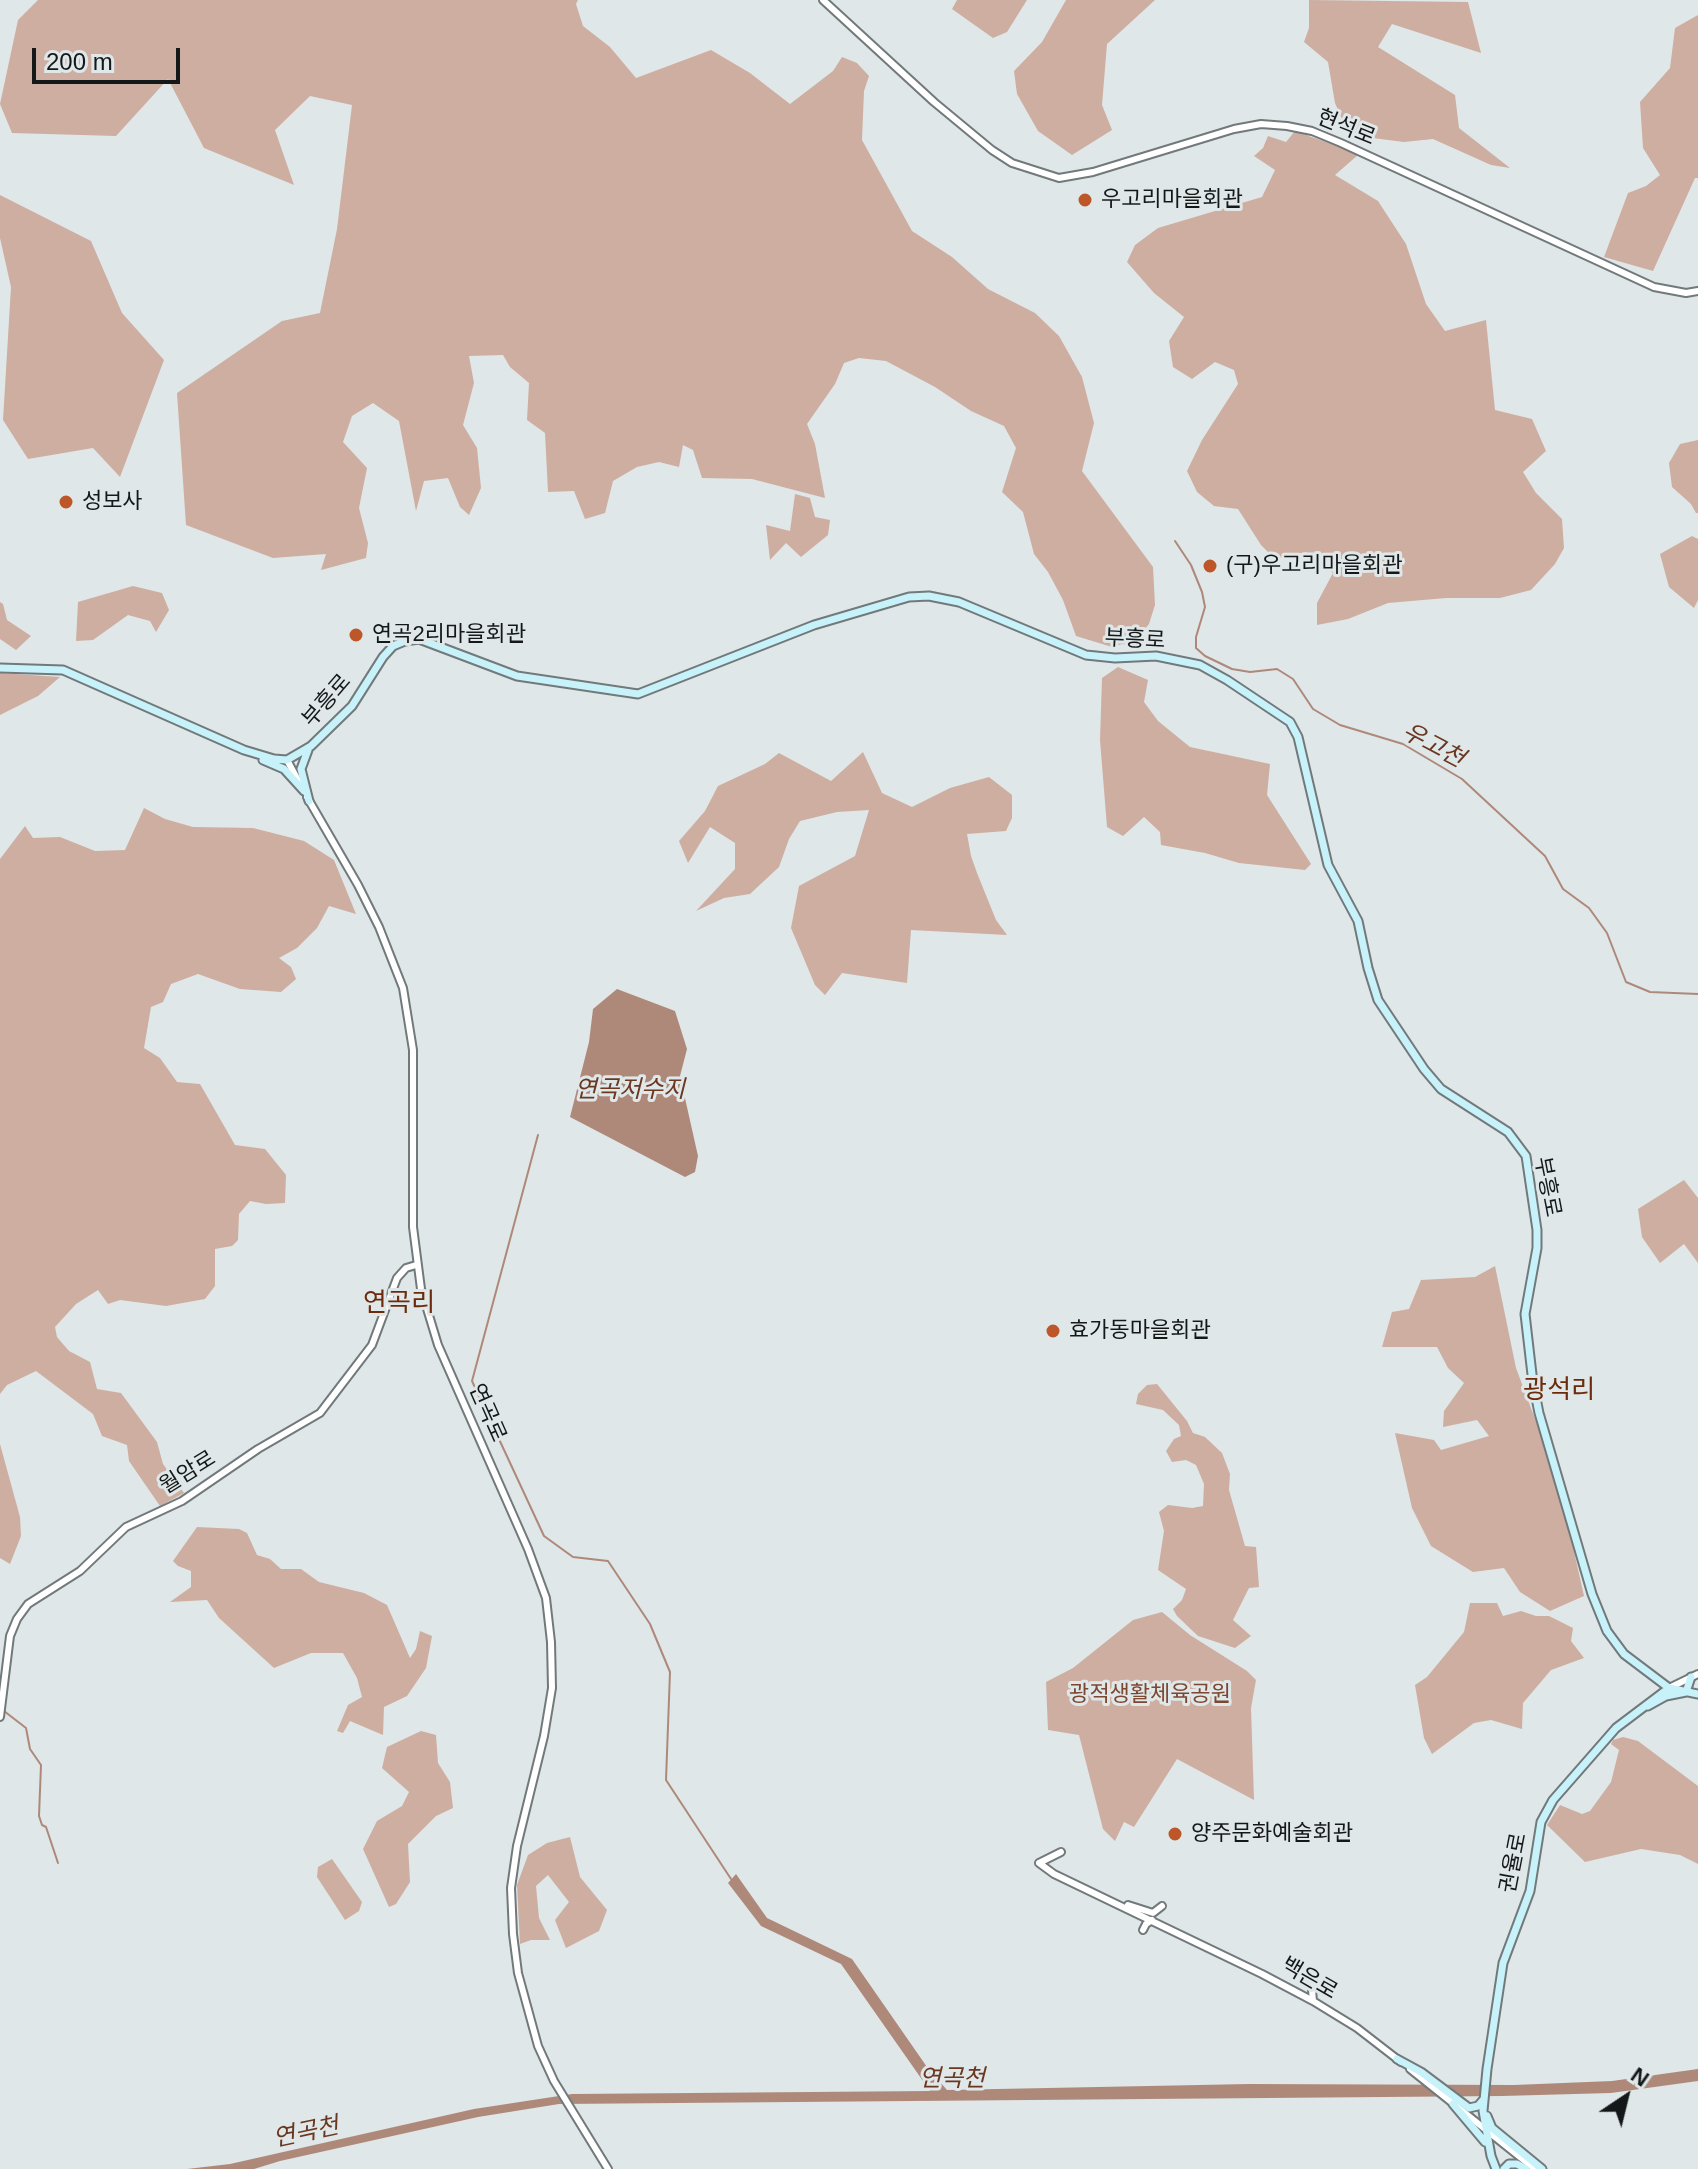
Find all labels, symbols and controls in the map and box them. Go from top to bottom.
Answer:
scale bar [36,32,184,82]
text: 200 m [46,48,113,75]
street label: 현석로 [1313,104,1379,152]
place label: 우고리마을회관 [1101,187,1243,213]
marker: 우고리마을회관 [1076,191,1094,209]
place label: 성보사 [82,489,143,515]
marker: 성보사 [57,493,75,511]
place label: (구)우고리마을회관 [1226,553,1403,579]
marker: (구)우고리마을회관 [1201,557,1219,575]
place label: 연곡2리마을회관 [372,622,526,648]
street label: 부흥로 [1104,625,1166,655]
marker: 연곡2리마을회관 [347,626,365,644]
street label: 부흥로 [297,669,357,733]
water label: 우고천 [1397,718,1469,774]
water label: 연곡저수지 [575,1076,685,1104]
street label: 부흥로 [1528,1155,1566,1219]
district label: 연곡리 [363,1288,435,1320]
place label: 효가동마을회관 [1069,1318,1211,1344]
marker: 효가동마을회관 [1044,1322,1062,1340]
district label: 광석리 [1523,1375,1595,1407]
street label: 연곡로 [463,1380,511,1446]
street label: 월암로 [155,1446,221,1500]
park label: 광적생활체육공원 [1069,1682,1231,1708]
place label: 양주문화예술회관 [1191,1821,1353,1847]
marker: 양주문화예술회관 [1166,1825,1184,1843]
street label: 권율로 [1495,1831,1533,1895]
street label: 백은로 [1276,1952,1342,2006]
north arrow [1586,2057,1666,2137]
text: N [1626,2062,1654,2092]
water label: 연곡천 [919,2065,985,2093]
water label: 연곡천 [271,2112,341,2154]

